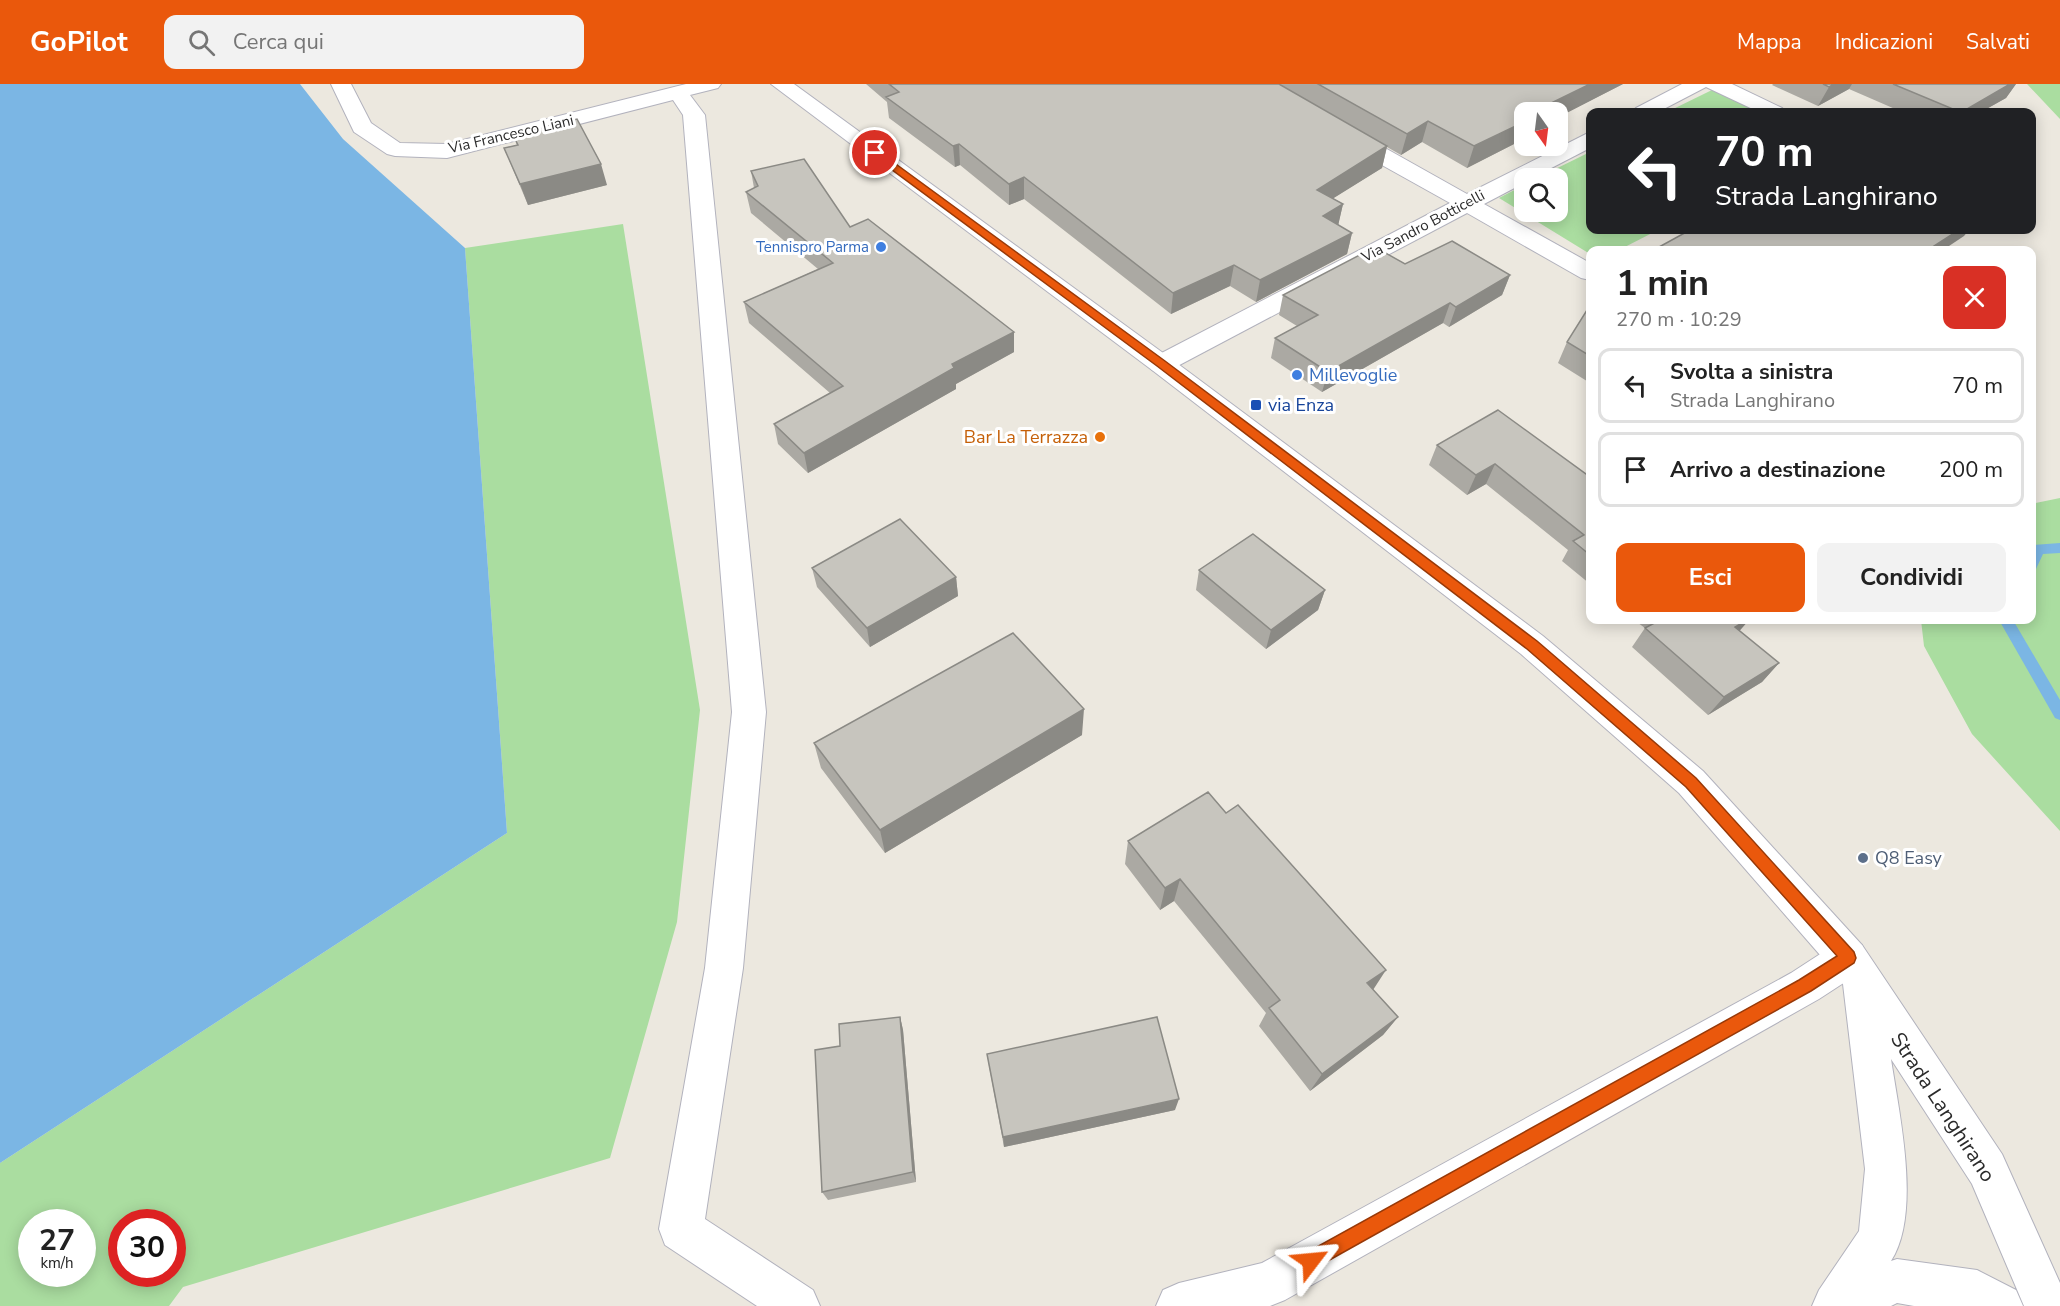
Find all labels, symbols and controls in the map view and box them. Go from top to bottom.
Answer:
search box [164,15,584,69]
text: GoPilot [30,23,128,61]
icon: search [185,26,218,59]
text: Cerca qui [233,27,324,57]
text: Mappa [1737,28,1802,56]
text: Indicazioni [1835,28,1933,56]
text: Salvati [1966,28,2030,56]
north arrow [1514,102,1568,156]
map controls [1514,102,1568,222]
street label: Via Francesco Liani [445,110,576,158]
text: 70 m [1715,124,1814,181]
pin [849,127,900,178]
icon: left [1616,132,1694,210]
icon: arrive [858,136,891,169]
button: search [1514,168,1568,222]
text: Strada Langhirano [1715,178,1938,215]
street label: Via Sandro Botticelli [1357,185,1488,267]
place label: Tennispro Parma [756,237,869,257]
marker: Tennispro Parma [874,240,888,254]
text: 1 min [1616,259,1709,308]
button: close [1943,266,2006,329]
text: 270 m · 10:29 [1616,306,1742,333]
text: Svolta a sinistra [1670,357,1833,387]
place label: Millevoglie [1309,363,1397,387]
marker: Millevoglie [1290,368,1304,382]
icon: left [1619,369,1652,402]
text: 70 m [1952,371,2003,401]
text: Strada Langhirano [1670,387,1835,414]
place label: via Enza [1268,393,1334,417]
marker: via Enza [1249,398,1263,412]
place label: Bar La Terrazza [964,425,1088,449]
marker: Bar La Terrazza [1093,430,1107,444]
icon: arrive [1619,453,1652,486]
text: Arrivo a destinazione [1670,455,1885,485]
text: 200 m [1939,455,2003,485]
button: Esci [1616,543,1805,612]
button: Condividi [1817,543,2006,612]
place label: Q8 Easy [1875,846,1943,870]
marker: Q8 Easy [1856,851,1870,865]
street label: Strada Langhirano [1884,1027,2002,1187]
speed limit sign: 30 [108,1209,186,1287]
text: 27 [39,1220,75,1261]
position arrow [1279,1229,1343,1293]
text: km/h [40,1253,74,1273]

